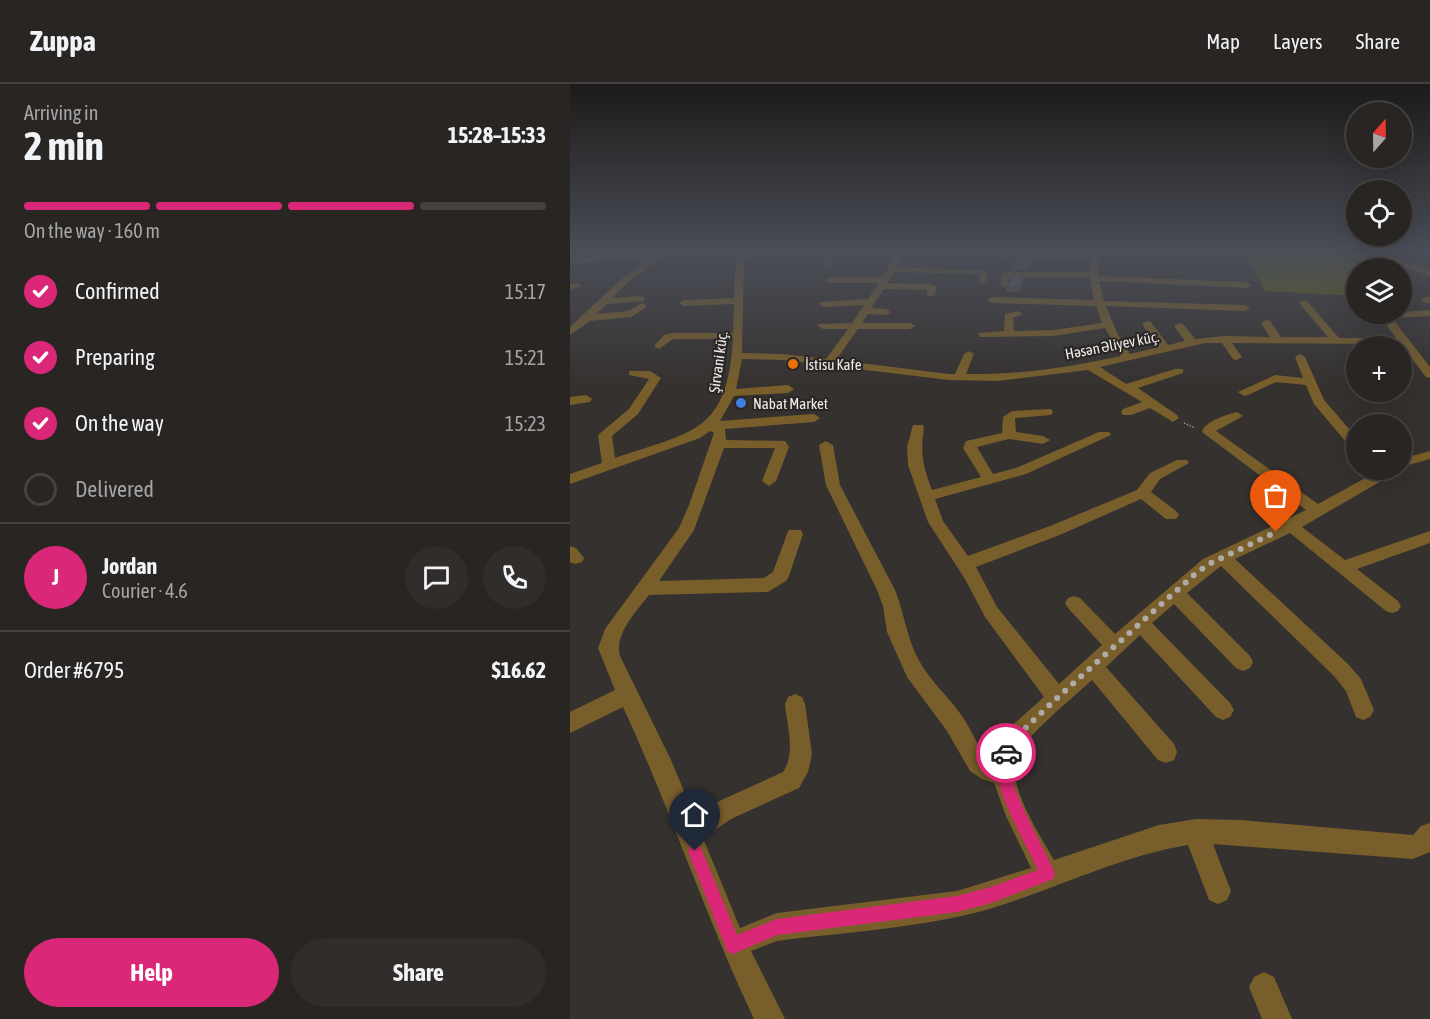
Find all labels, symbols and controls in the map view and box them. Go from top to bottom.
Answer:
text: Zuppa [30,25,96,57]
text: Map [1206,29,1240,53]
text: Layers [1273,29,1323,53]
text: Share [1356,29,1400,53]
text: Arriving in [24,101,98,124]
north arrow [1346,102,1412,168]
map controls [1346,102,1412,480]
text: 15:28–15:33 [448,122,546,148]
text: 2 min [24,124,104,168]
button: locate [1346,180,1412,246]
text: On the way · 160 m [24,219,160,242]
button: layers [1346,258,1412,324]
icon: check [24,275,57,308]
text: Confirmed [75,278,160,304]
text: 15:17 [505,280,546,303]
street label: Həsən Əliyev küç. [1064,328,1161,362]
street label: Şirvani küç. [705,330,731,394]
button: + [1346,336,1412,402]
icon: check [24,341,57,374]
text: Preparing [75,344,155,370]
text: 15:21 [505,346,546,369]
place label: İstisu Kafe [805,356,862,373]
marker: İstisu Kafe [786,357,800,371]
place label: Nabat Market [753,395,828,412]
marker: Nabat Market [734,396,748,410]
icon: check [24,407,57,440]
text: On the way [75,410,164,436]
text: 15:23 [505,412,546,435]
button: − [1346,414,1412,480]
pin [1250,470,1301,532]
text: Delivered [75,476,154,502]
icon: bag [1259,479,1292,512]
button: chat [405,546,468,609]
button: phone [483,546,546,609]
text: Jordan [102,553,157,579]
text: J [52,564,59,590]
text: Courier · 4.6 [102,579,188,602]
text: Order #6795 [24,657,124,683]
text: $16.62 [491,657,546,683]
courier [976,723,1036,783]
icon: car [990,737,1023,770]
pin [669,789,720,851]
icon: home [678,798,711,831]
button: Help [24,938,279,1007]
button: Share [291,938,546,1007]

